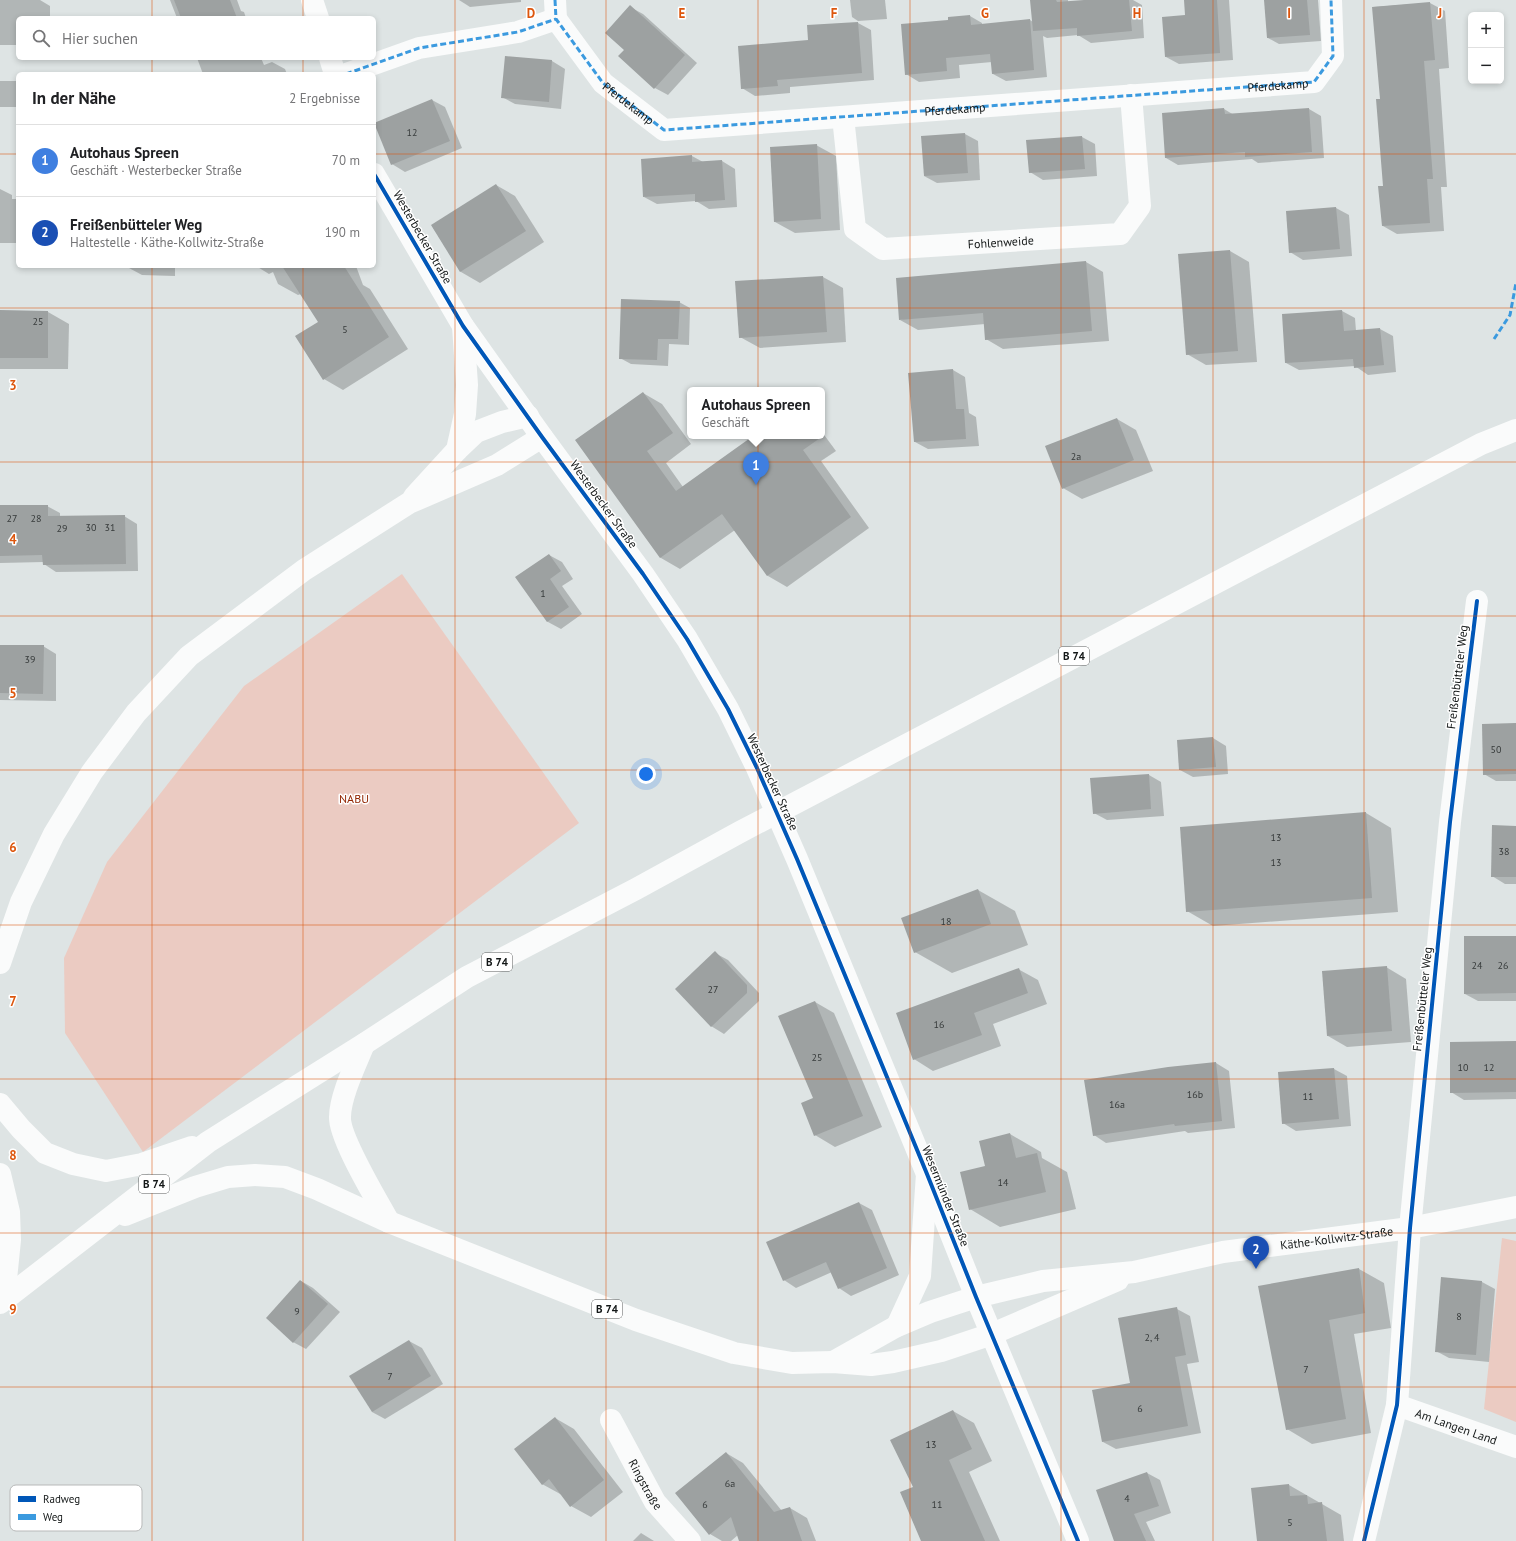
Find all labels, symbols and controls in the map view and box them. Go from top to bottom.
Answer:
text: D [527,5,535,22]
text: E [679,5,686,22]
text: F [831,5,838,22]
text: G [981,5,989,22]
text: H [1133,5,1141,22]
text: I [1287,5,1291,22]
text: J [1437,5,1442,22]
map controls [1468,12,1504,84]
button: + [1468,12,1504,48]
search box [16,16,376,60]
icon: search [30,27,52,49]
text: Hier suchen [62,29,138,48]
button: − [1468,48,1504,84]
street label: Pferdekamp [1247,75,1309,94]
street label: Pferdekamp [600,78,658,127]
text: In der Nähe [32,87,116,109]
text: 2 Ergebnisse [289,90,360,107]
street label: Pferdekamp [924,99,986,118]
house number: 12 [407,126,417,139]
text: Autohaus Spreen [70,143,179,162]
text: 1 [41,152,49,169]
text: 70 m [332,152,360,169]
text: Geschäft · Westerbecker Straße [70,162,242,179]
street label: Westerbecker Straße [390,188,456,286]
text: Freißenbütteler Weg [70,215,202,234]
text: 2 [41,224,49,241]
text: 190 m [325,224,360,241]
street label: Fohlenweide [967,232,1034,251]
text: Haltestelle · Käthe-Kollwitz-Straße [70,234,264,251]
house number: 25 [33,315,43,328]
house number: 5 [342,323,348,336]
text: 3 [9,377,17,394]
popup [687,387,825,439]
text: Autohaus Spreen [702,395,810,414]
text: Geschäft [702,414,749,431]
house number: 2a [1071,450,1081,463]
pin: 1 [743,452,769,485]
street label: Westerbecker Straße [567,457,641,551]
house number: 27 [7,512,17,525]
house number: 28 [31,512,41,525]
house number: 30 [86,521,97,534]
house number: 31 [105,521,115,534]
house number: 29 [57,522,67,535]
text: 4 [9,531,17,548]
house number: 1 [540,587,546,600]
street label: Freißenbütteler Weg [1443,624,1471,730]
road number: B 74 [1059,647,1089,665]
house number: 39 [25,653,35,666]
text: 5 [9,685,17,702]
street label: Westerbecker Straße [744,731,802,833]
house number: 50 [1491,743,1502,756]
your location [636,764,656,784]
park label: NABU [339,791,369,806]
house number: 13 [1271,831,1281,844]
text: 6 [9,839,17,856]
house number: 38 [1499,845,1509,858]
house number: 13 [1271,856,1281,869]
house number: 18 [941,915,951,928]
street label: Freißenbütteler Weg [1409,946,1435,1052]
road number: B 74 [482,953,512,971]
house number: 24 [1472,959,1483,972]
house number: 26 [1498,959,1508,972]
house number: 27 [708,983,718,996]
text: 7 [9,993,17,1010]
house number: 16 [934,1018,944,1031]
house number: 25 [812,1051,822,1064]
house number: 10 [1458,1061,1469,1074]
house number: 12 [1484,1061,1494,1074]
house number: 16b [1187,1088,1203,1101]
house number: 11 [1303,1090,1313,1103]
house number: 16a [1109,1098,1125,1111]
street label: Wesermünder Straße [919,1144,973,1248]
text: 8 [9,1147,17,1164]
road number: B 74 [139,1175,169,1193]
house number: 14 [998,1176,1009,1189]
street label: Käthe-Kollwitz-Straße [1279,1223,1394,1252]
pin: 2 [1243,1236,1269,1269]
road number: B 74 [592,1300,622,1318]
text: 9 [9,1301,17,1318]
house number: 9 [294,1305,300,1318]
house number: 8 [1456,1310,1462,1323]
house number: 2, 4 [1144,1331,1160,1344]
house number: 7 [1303,1363,1309,1376]
house number: 7 [387,1370,393,1383]
house number: 6 [1137,1402,1143,1415]
street label: Am Langen Land [1413,1405,1499,1447]
house number: 13 [926,1438,936,1451]
street label: Ringstraße [626,1456,666,1513]
house number: 6a [725,1477,735,1490]
legend [10,1485,142,1531]
text: Radweg [43,1492,80,1506]
house number: 4 [1124,1492,1130,1505]
house number: 6 [702,1498,708,1511]
house number: 11 [932,1498,942,1511]
text: Weg [43,1510,63,1524]
house number: 5 [1287,1516,1293,1529]

